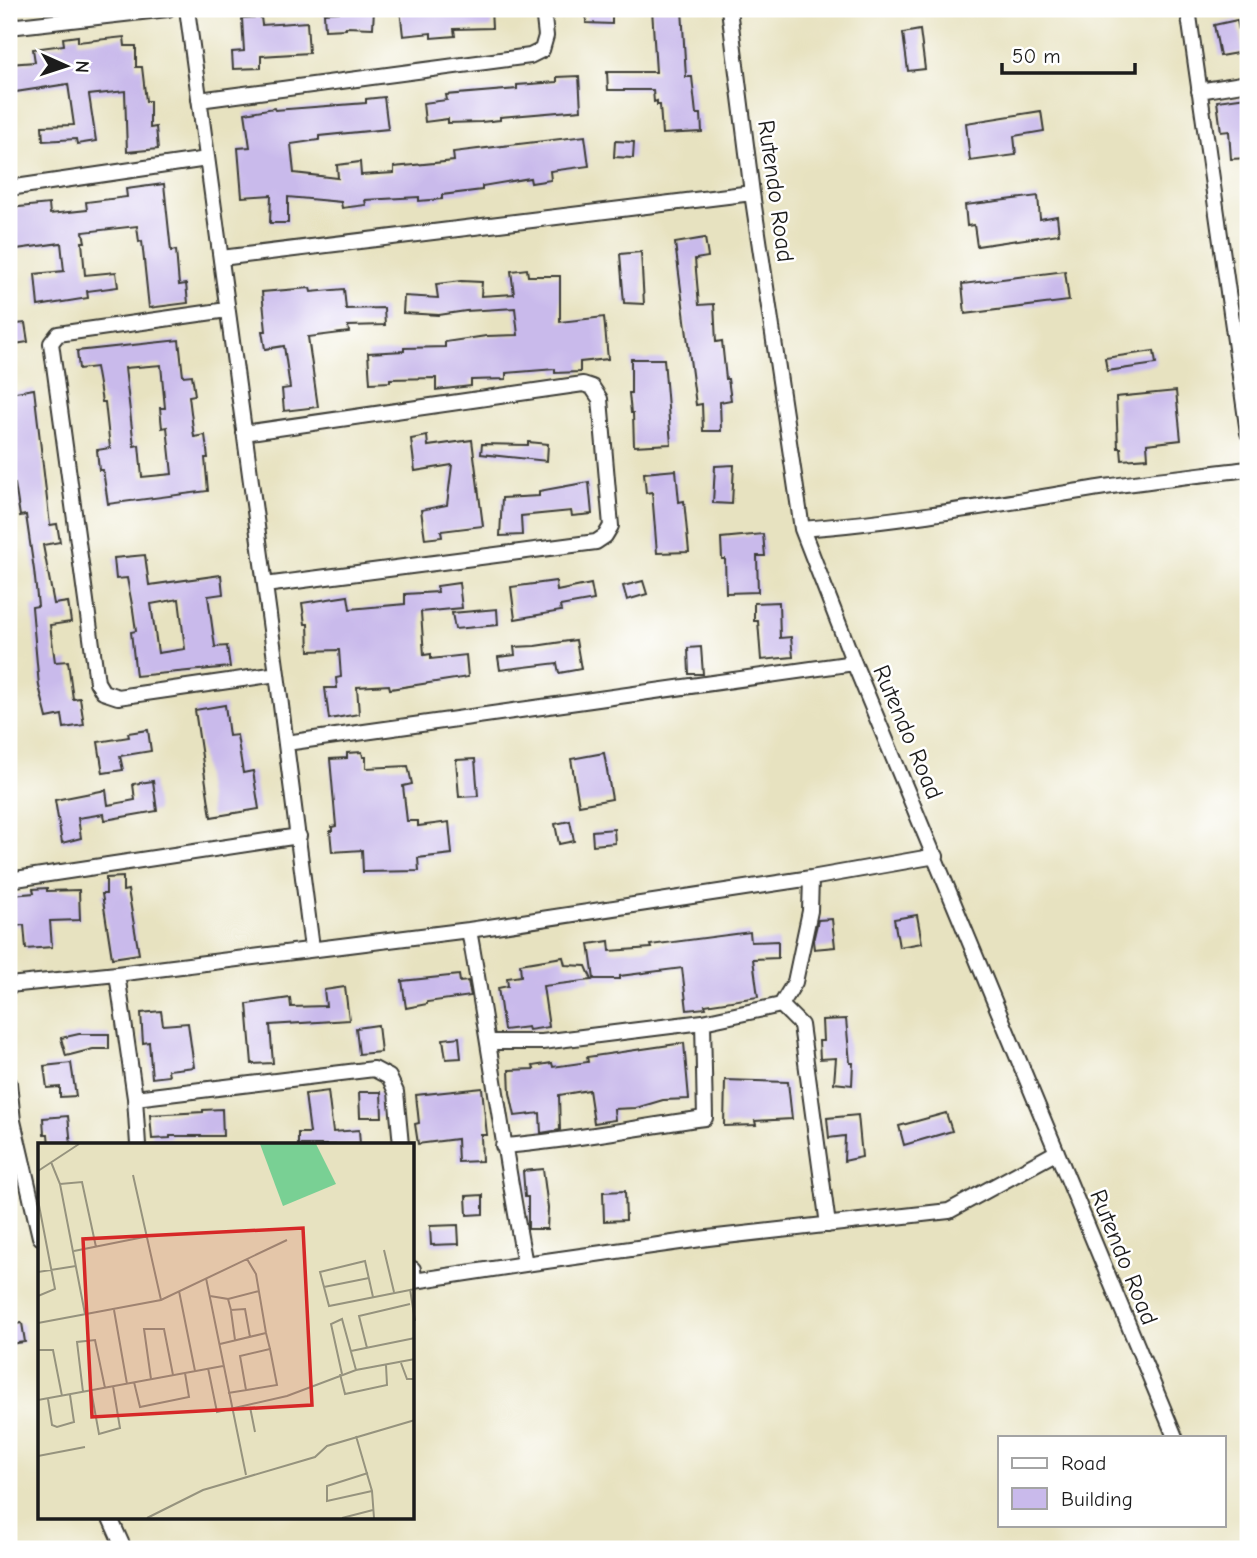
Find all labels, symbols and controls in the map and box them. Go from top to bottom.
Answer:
north arrow [32,32,102,102]
scale bar [1002,32,1134,76]
text: 50 m [1012,44,1061,68]
text: N [71,60,93,74]
street label: Rutendo Road [752,118,800,264]
street label: Rutendo Road [867,661,949,803]
inset map [38,1143,415,1520]
street label: Rutendo Road [1084,1185,1164,1329]
legend [998,1436,1226,1526]
text: Road [1061,1451,1106,1475]
text: Building [1061,1487,1133,1511]

